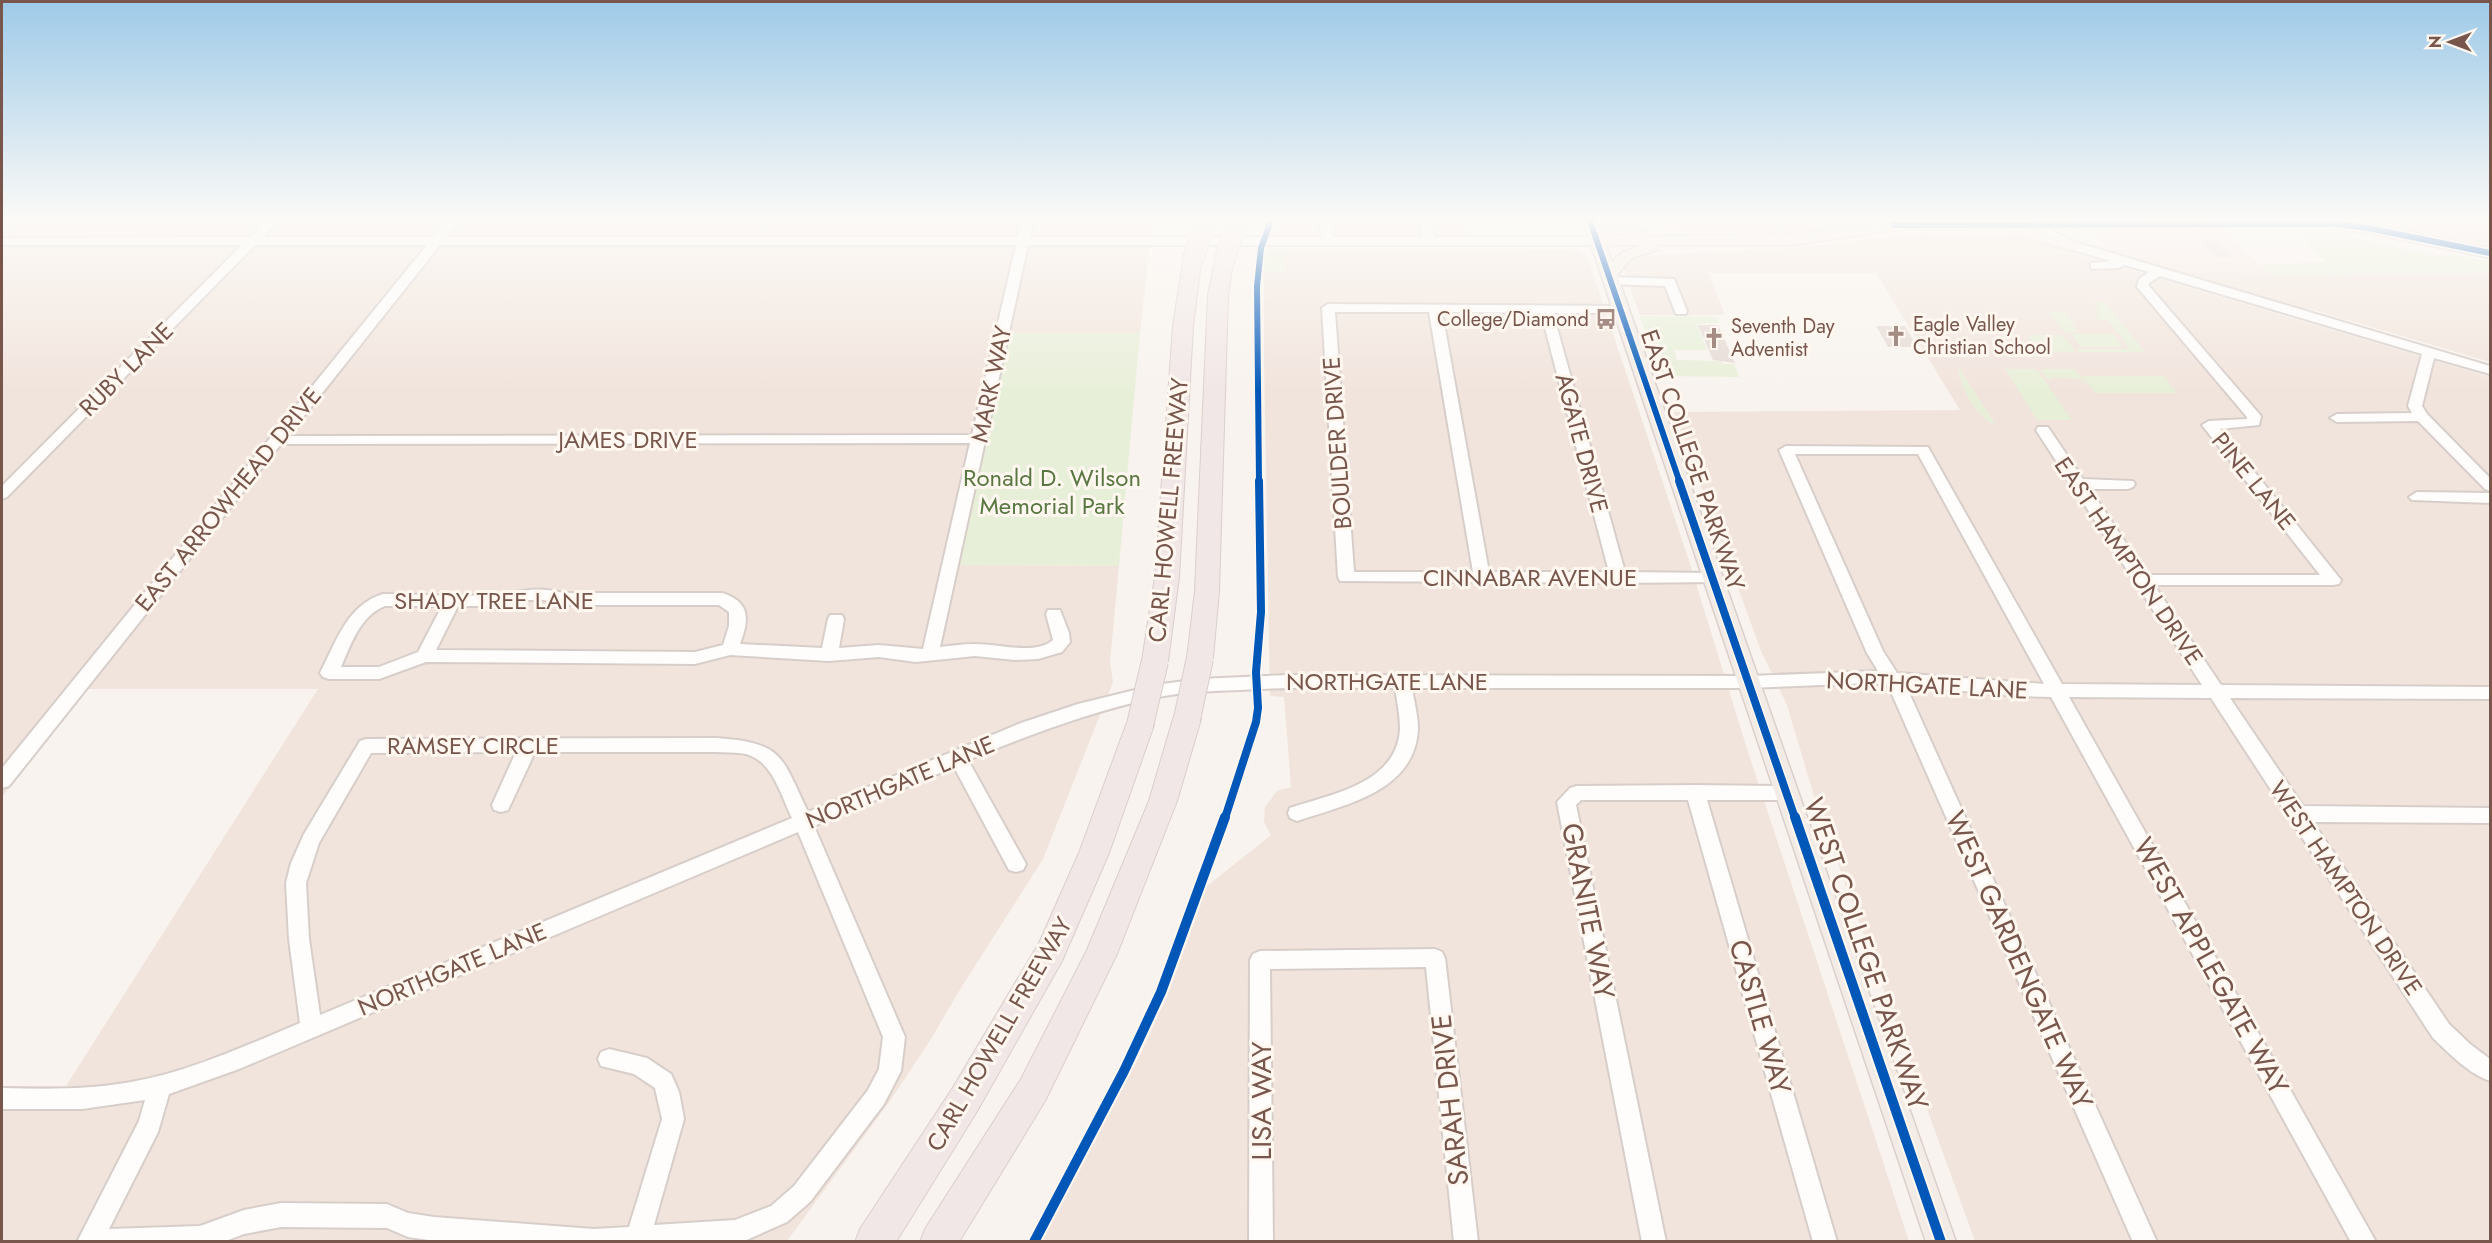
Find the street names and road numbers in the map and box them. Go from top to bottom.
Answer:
street label: RUBY LANE [71,314,181,424]
street label: MARK WAY [962,322,1021,446]
street label: EAST COLLEGE PARKWAY [1632,325,1754,596]
street label: BOULDER DRIVE [1314,355,1360,531]
street label: AGATE DRIVE [1547,369,1617,517]
street label: CARL HOWELL FREEWAY [1139,376,1197,644]
street label: EAST ARROWHEAD DRIVE [126,379,330,619]
street label: JAMES DRIVE [555,422,698,457]
street label: PINE LANE [2204,424,2304,538]
street label: EAST HAMPTON DRIVE [2046,450,2212,672]
street label: CINNABAR AVENUE [1423,560,1637,595]
street label: SHADY TREE LANE [394,583,594,618]
street label: NORTHGATE LANE [1825,662,2029,708]
street label: NORTHGATE LANE [1286,664,1488,699]
street label: NORTHGATE LANE [800,726,1000,838]
street label: RAMSEY CIRCLE [387,728,559,763]
street label: WEST HAMPTON DRIVE [2261,773,2431,1003]
street label: WEST COLLEGE PARKWAY [1793,792,1939,1116]
street label: WEST GARDENGATE WAY [1935,804,2103,1116]
street label: GRANITE WAY [1551,820,1625,1003]
street label: WEST APPLEGATE WAY [2123,830,2299,1102]
street label: CARL HOWELL FREEWAY [918,910,1081,1158]
street label: NORTHGATE LANE [352,913,552,1025]
street label: CASTLE WAY [1718,935,1802,1099]
street label: SARAH DRIVE [1421,1012,1479,1188]
street label: LISA WAY [1241,1041,1282,1160]

